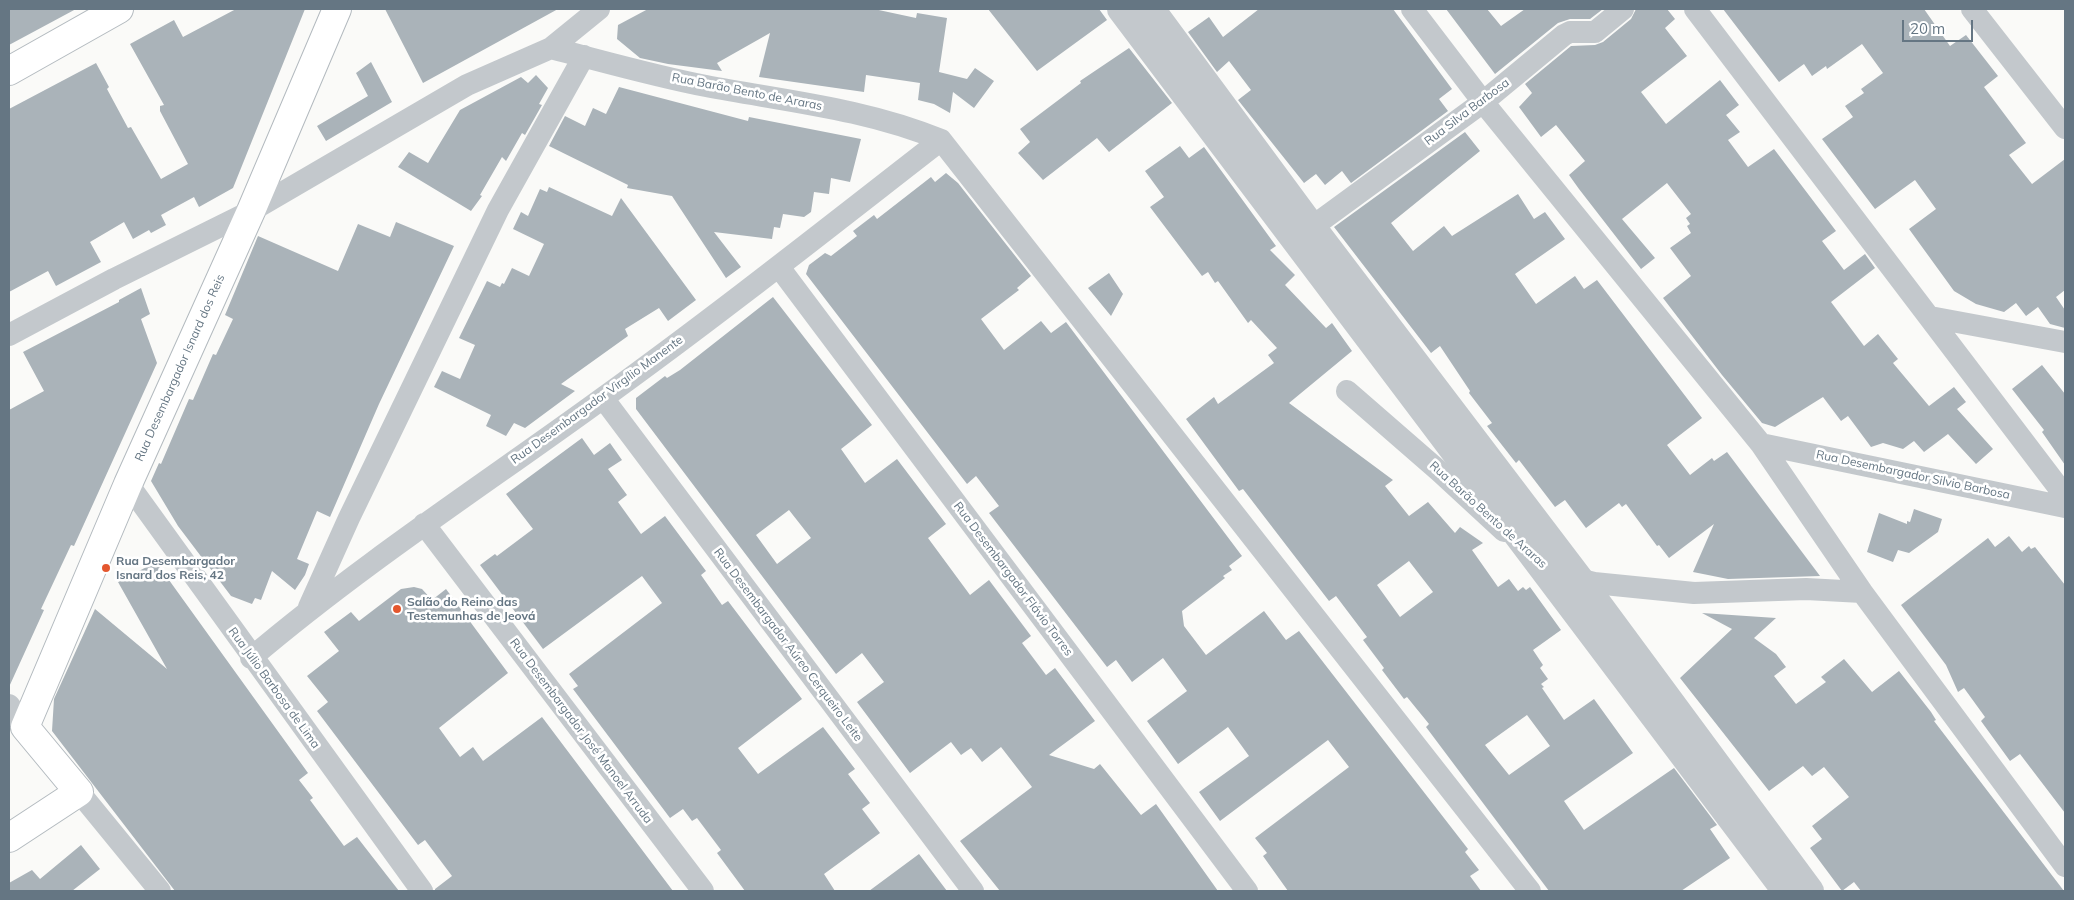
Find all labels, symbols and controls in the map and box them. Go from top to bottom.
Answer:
scale bar [1904,10,1975,42]
text: 20 m [1910,19,1945,38]
street label: Rua Barão Bento de Araras [671,70,823,114]
street label: Rua Silva Barbosa [1422,75,1512,149]
street label: Rua Desembargador Isnard dos Reis [132,272,228,464]
street label: Rua Desembargador Virgílio Manente [508,333,686,467]
street label: Rua Desembargador Silvio Barbosa [1815,447,2011,503]
street label: Rua Barão Bento de Araras [1426,458,1550,572]
street label: Rua Desembargador Flávio Torres [950,499,1076,659]
street label: Rua Desembargador Aúreo Cerqueiro Leite [711,546,865,744]
place label: Rua Desembargador Isnard dos Reis, 42 [116,554,235,582]
marker: Rua Desembargador Isnard dos Reis, 42 [100,562,112,574]
place label: Salão do Reino das Testemunhas de Jeová [407,595,535,623]
marker: Salão do Reino das Testemunhas de Jeová [391,603,403,615]
street label: Rua Júlio Barbosa de Lima [225,625,323,751]
street label: Rua Desembargador José Manoel Arruda [507,636,655,826]

